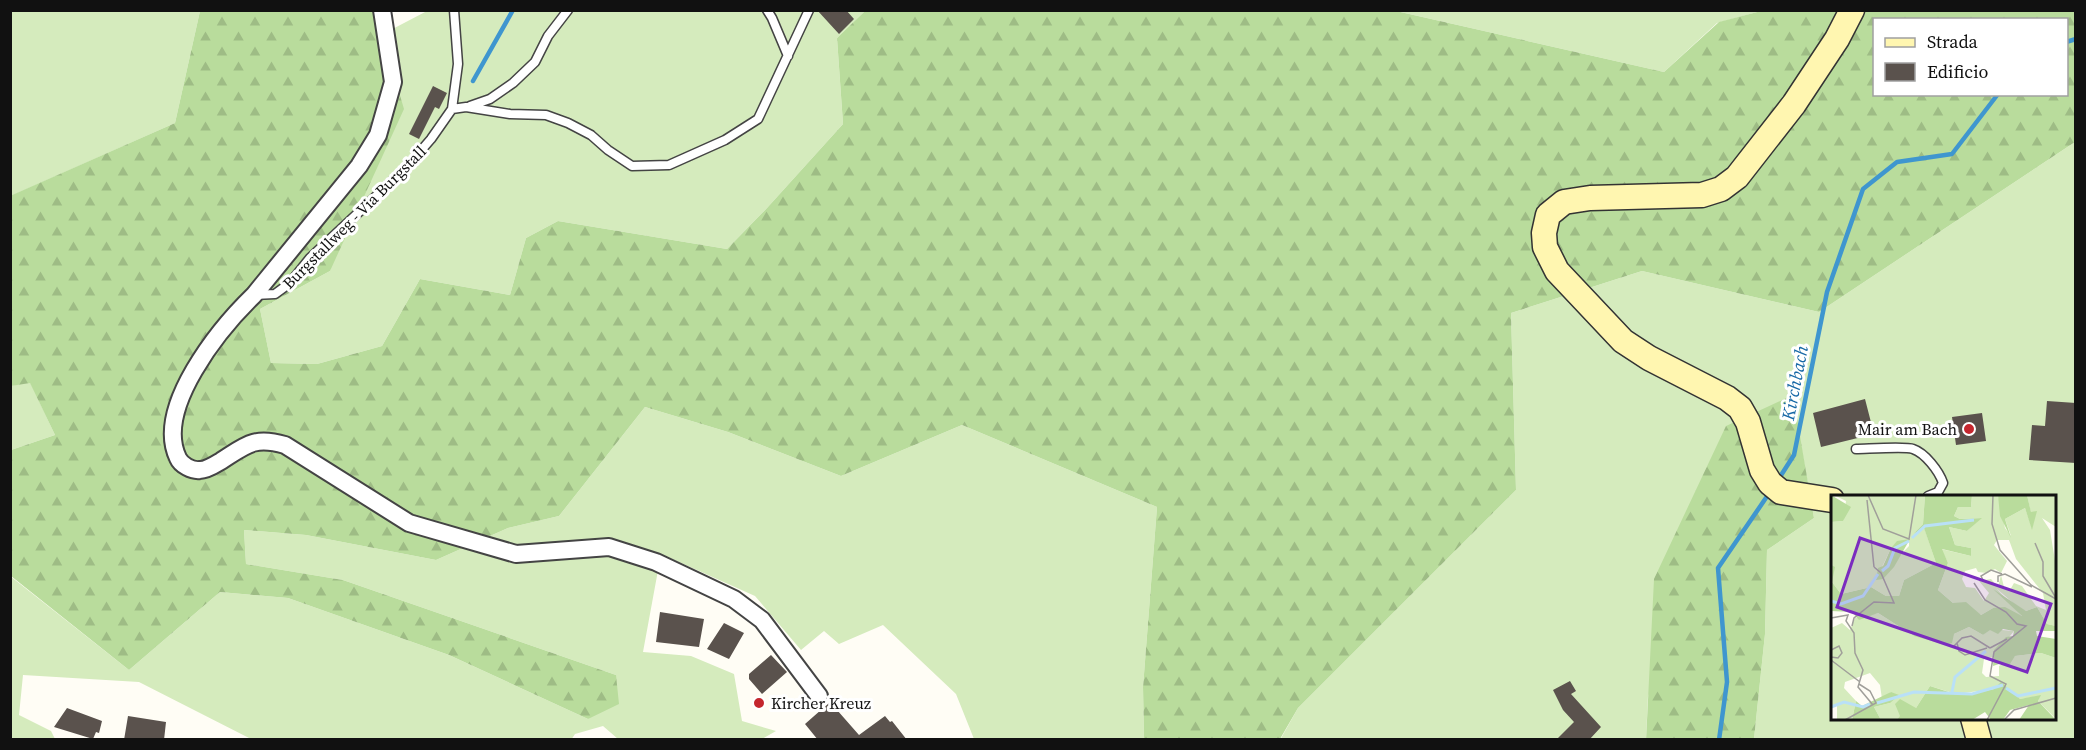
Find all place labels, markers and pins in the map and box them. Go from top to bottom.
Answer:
place label: Mair am Bach [1858,418,1957,440]
marker: Mair am Bach [1962,422,1976,436]
place label: Kircher Kreuz [771,692,871,714]
marker: Kircher Kreuz [752,696,766,710]

